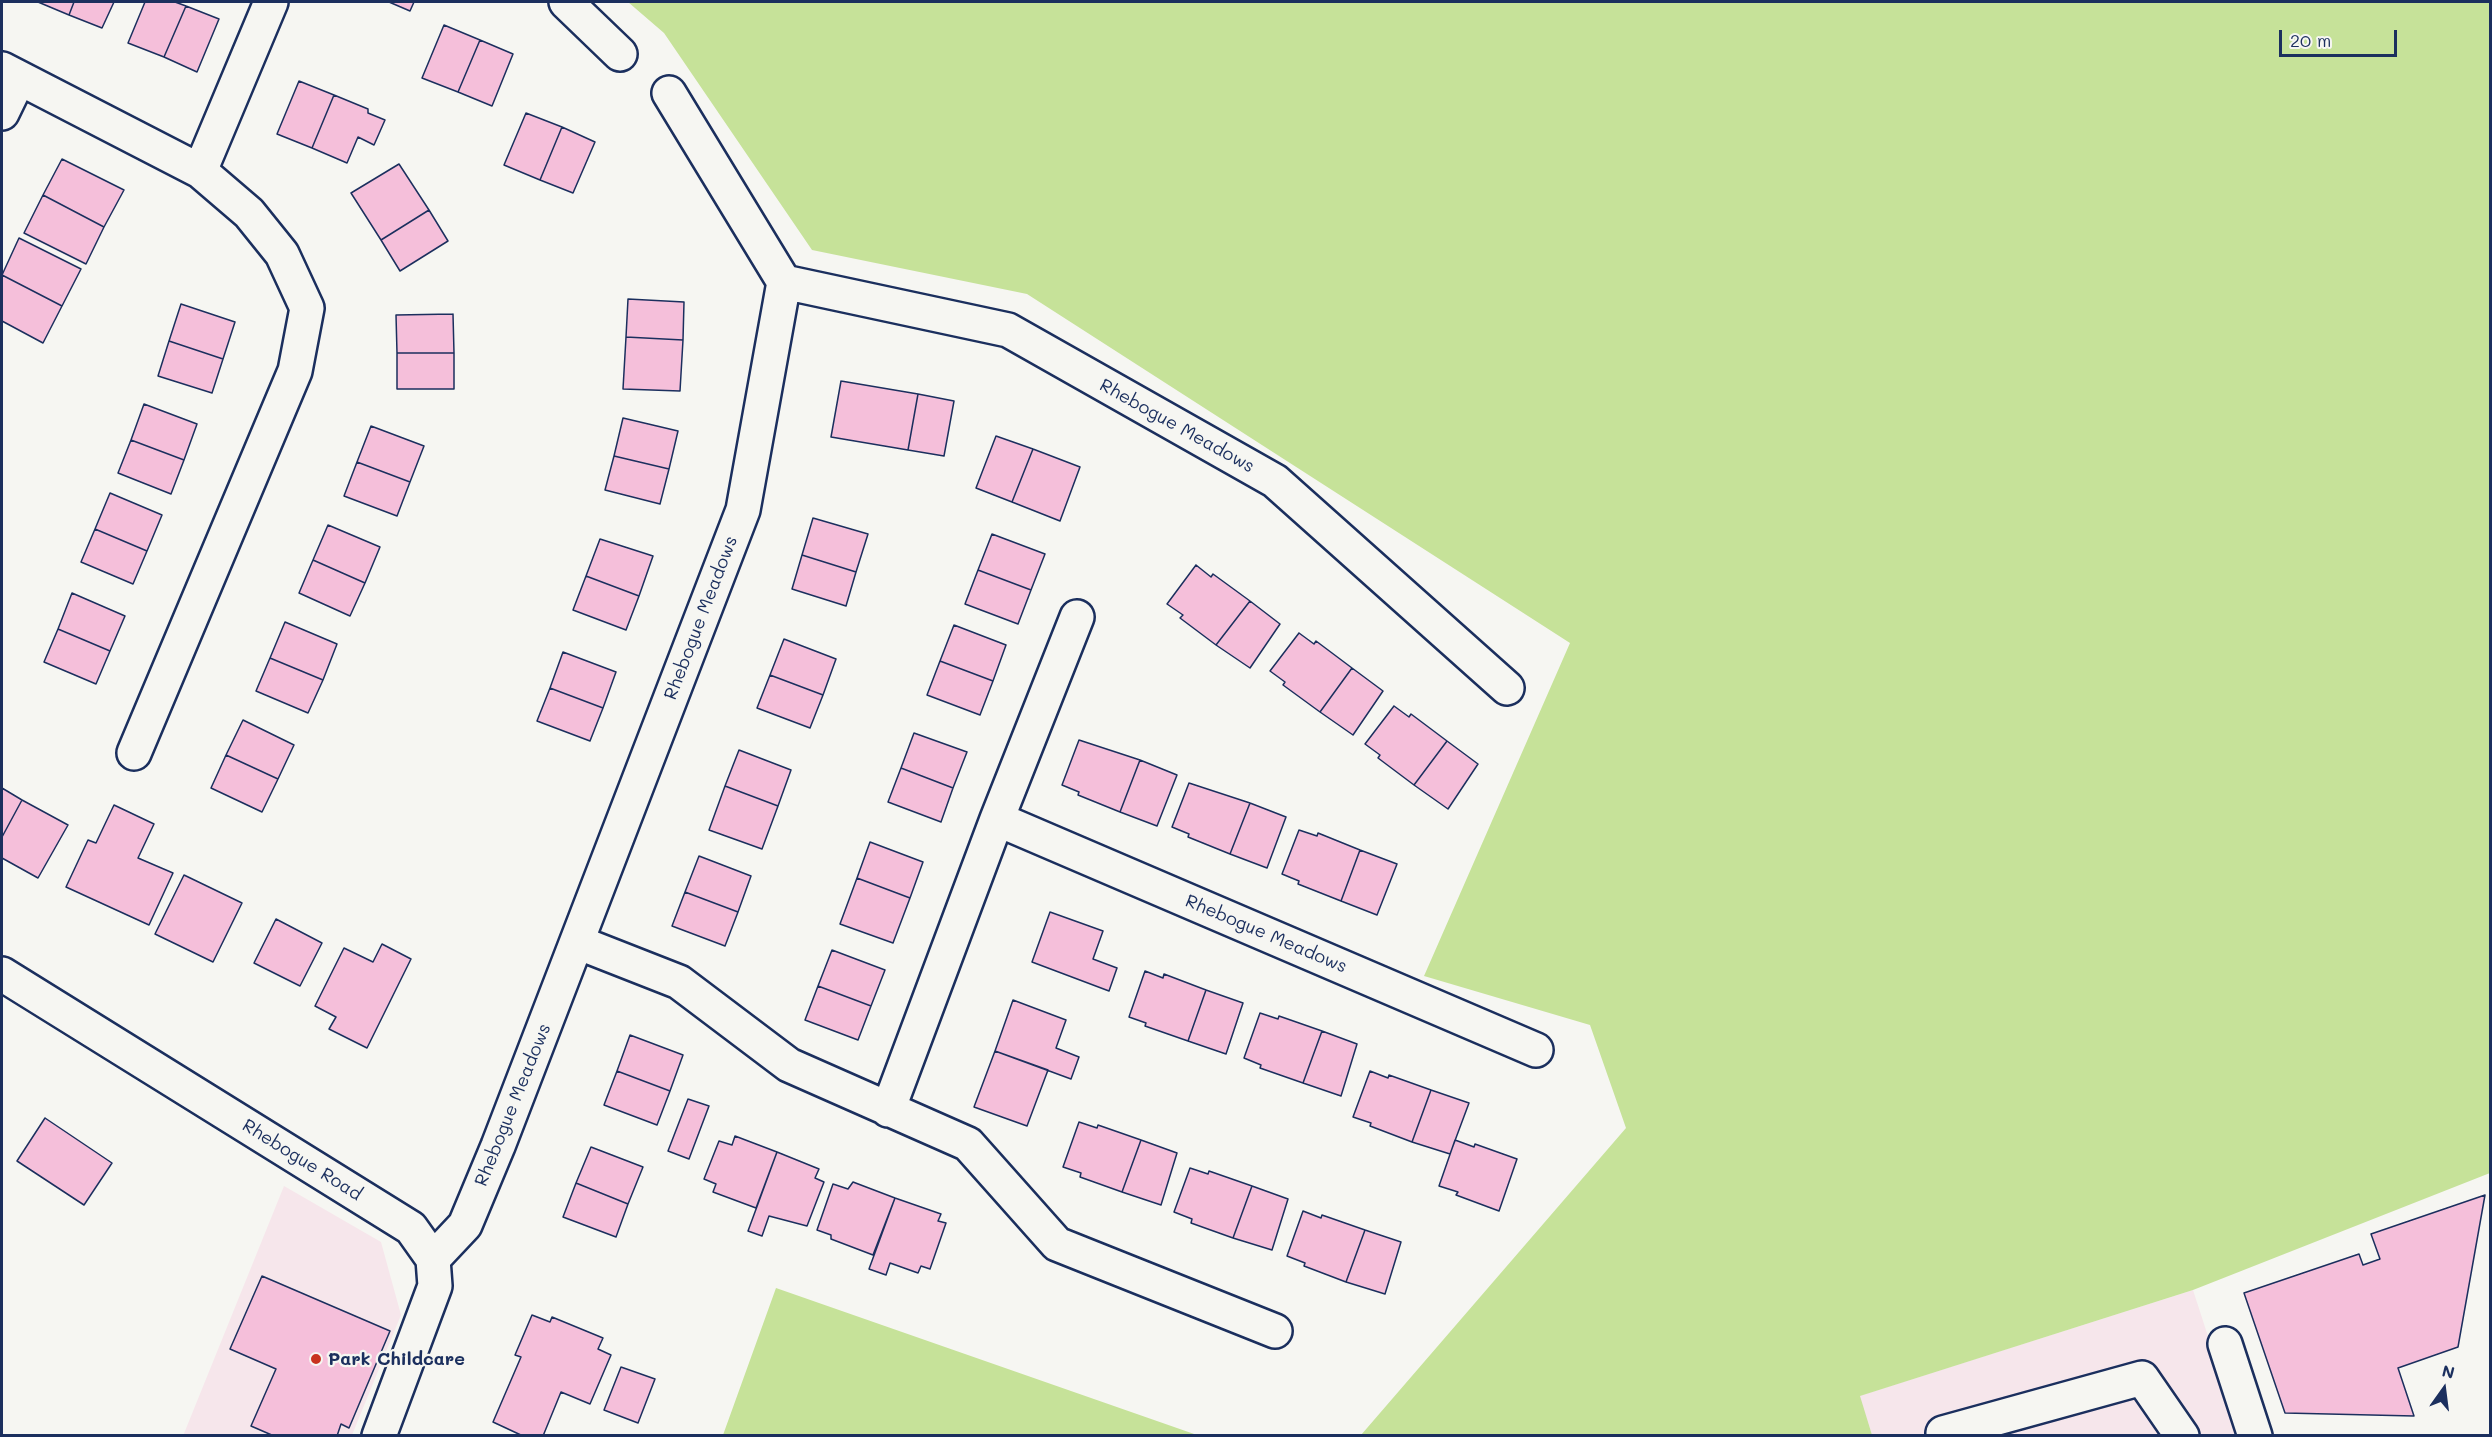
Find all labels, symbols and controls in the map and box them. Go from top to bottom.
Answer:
scale bar [2282,18,2400,56]
text: 20 m [2290,28,2331,52]
street label: Rhebogue Meadows [1096,374,1258,478]
street label: Rhebogue Meadows [660,533,742,703]
street label: Rhebogue Meadows [1182,890,1350,978]
street label: Rhebogue Meadows [470,1020,556,1190]
street label: Rhebogue Road [238,1115,366,1205]
place label: Park Childcare [328,1348,465,1370]
marker: Park Childcare [309,1352,323,1366]
north arrow [2414,1359,2474,1419]
text: N [2440,1359,2457,1383]

